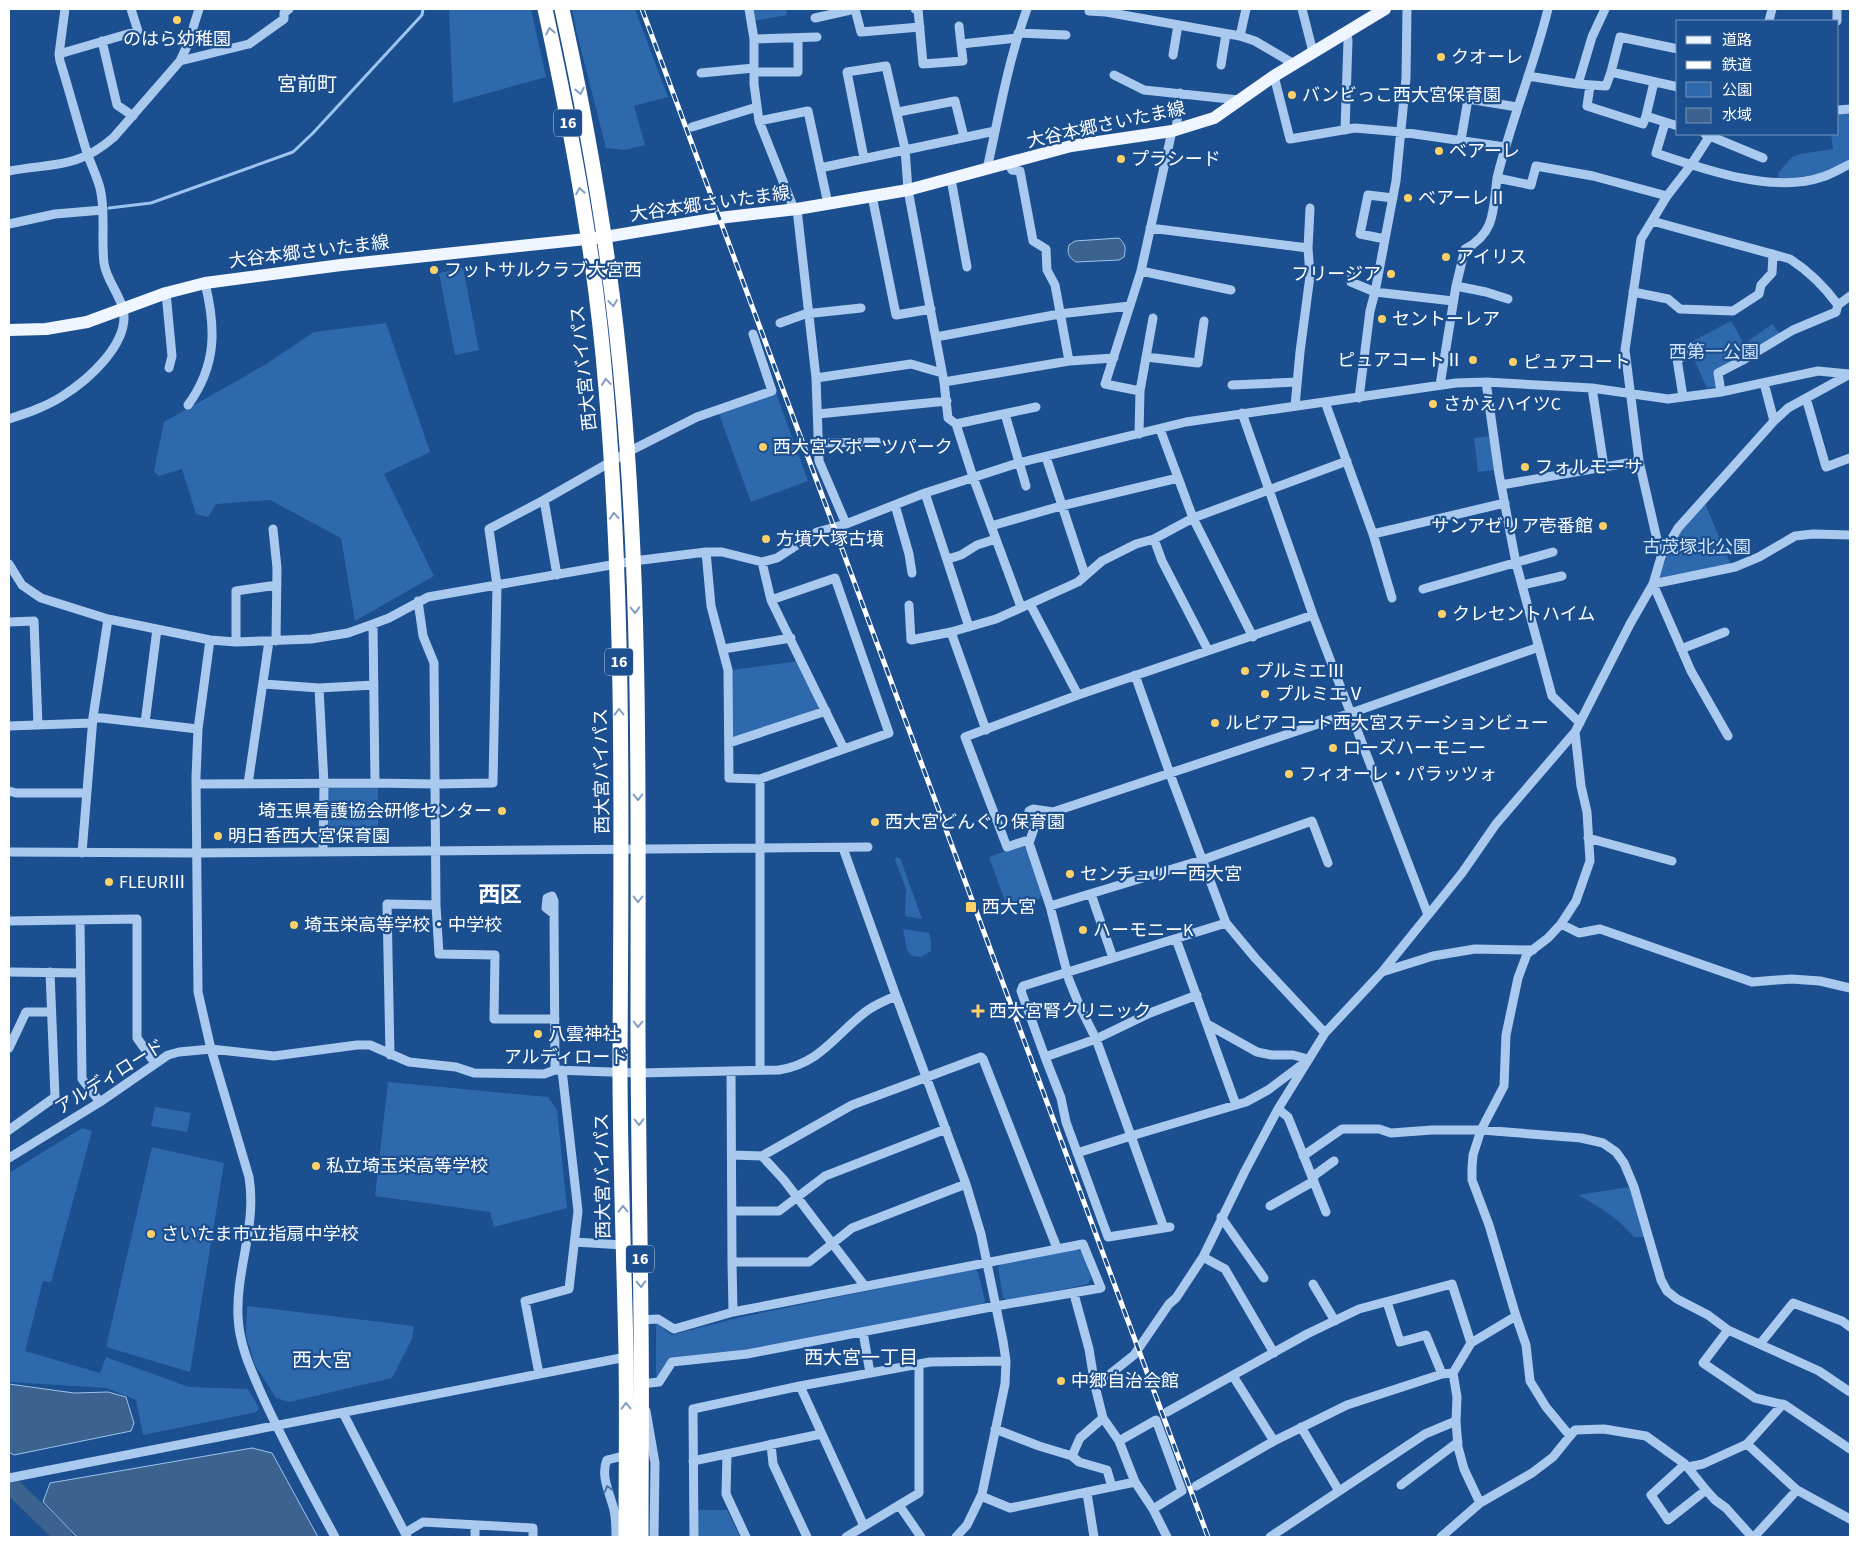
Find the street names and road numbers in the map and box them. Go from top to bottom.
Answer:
street label: 大谷本郷さいたま線 [1024,96,1188,154]
road number: 16 [554,110,582,136]
street label: 大谷本郷さいたま線 [628,180,792,228]
street label: 大谷本郷さいたま線 [227,230,391,274]
street label: 西大宮バイパス [565,304,603,432]
road number: 16 [605,649,633,676]
street label: 西大宮バイパス [588,708,616,834]
street label: アルディロード [51,1033,169,1121]
street label: アルディロード [504,1045,628,1070]
street label: 西大宮バイパス [589,1113,617,1239]
road number: 16 [626,1246,654,1272]

